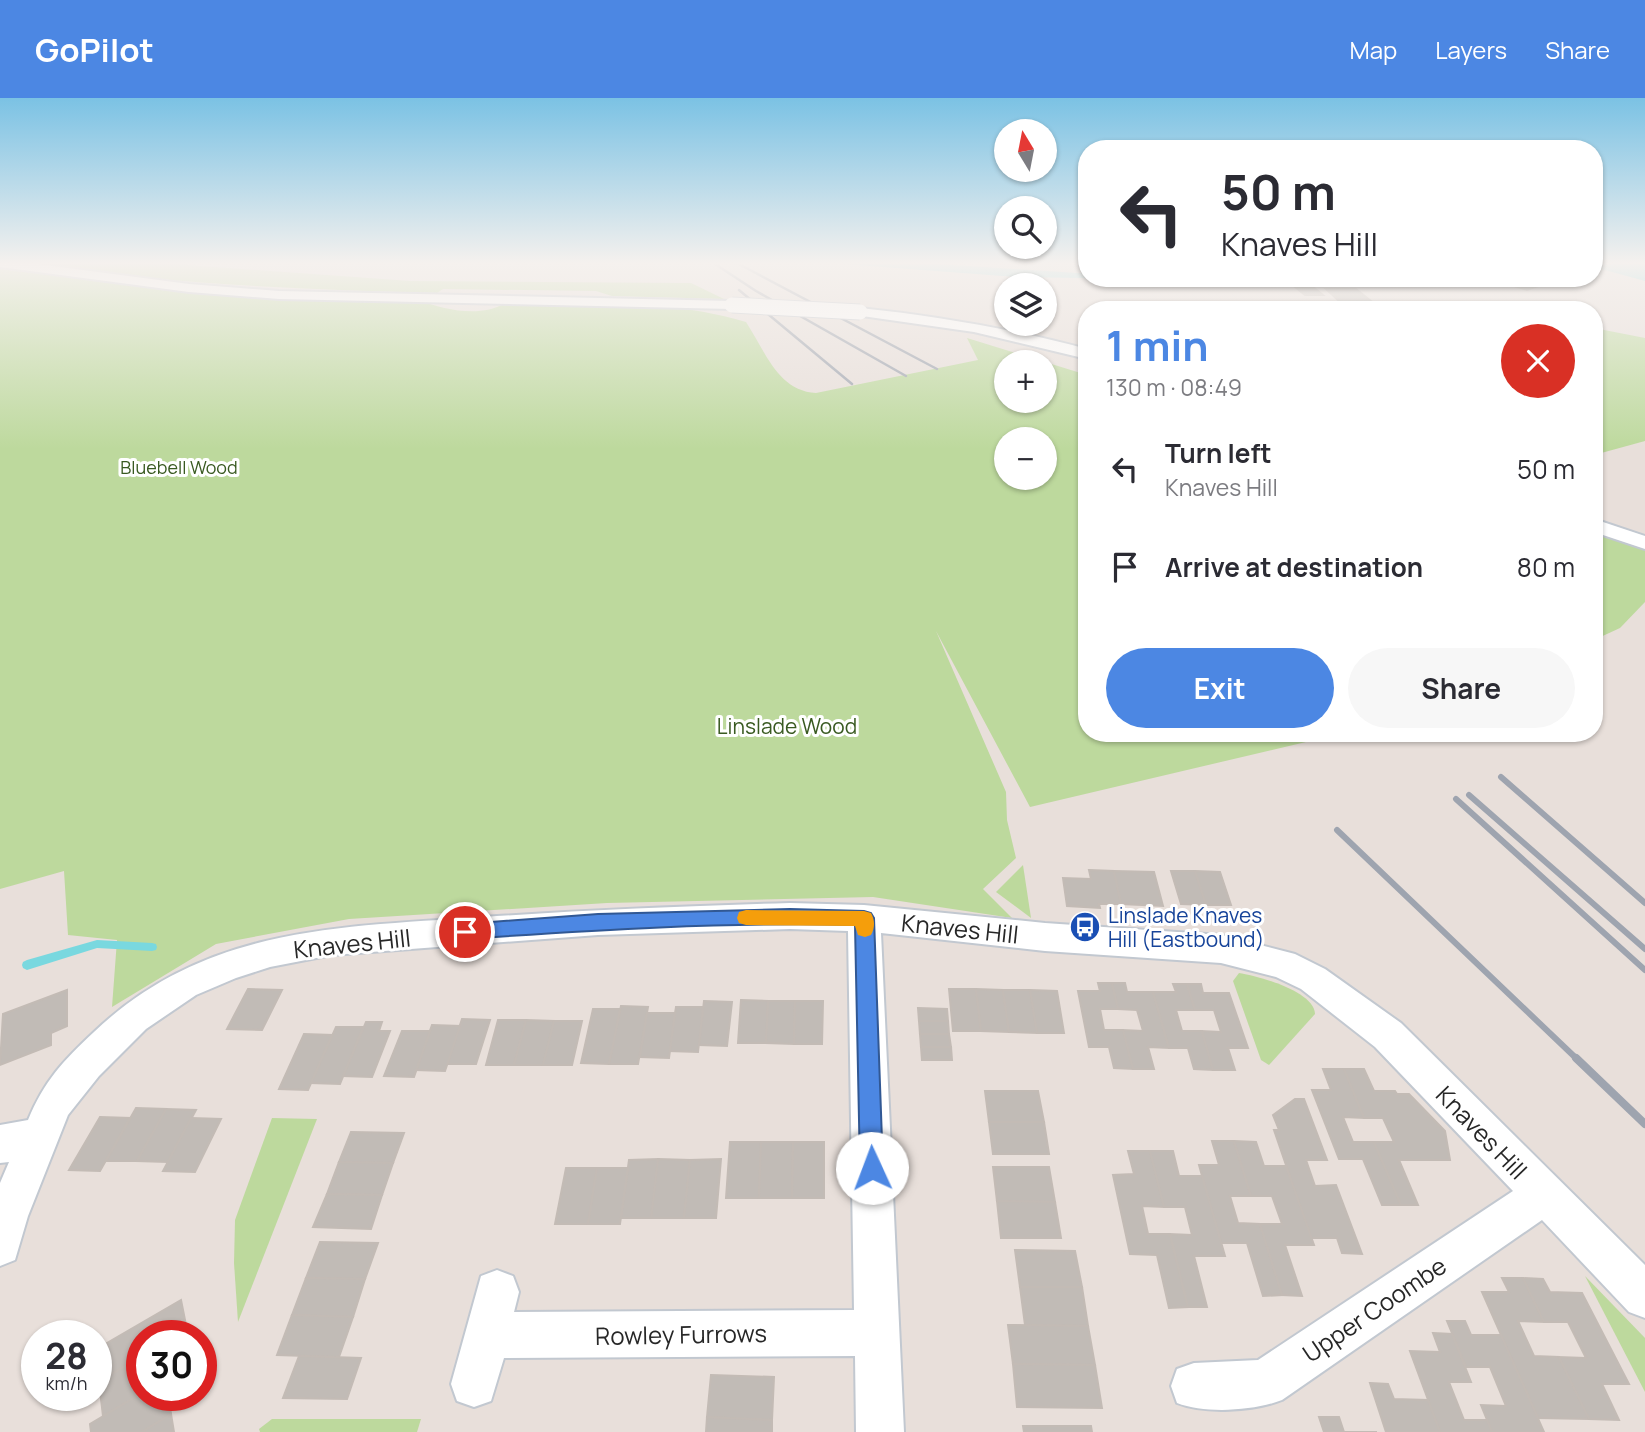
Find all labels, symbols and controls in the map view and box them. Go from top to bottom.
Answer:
text: GoPilot [35,27,154,72]
text: Map [1350,33,1397,66]
text: Layers [1435,33,1507,66]
text: Share [1545,33,1610,66]
north arrow [994,119,1057,182]
map controls [994,119,1057,490]
text: 50 m [1221,158,1336,225]
icon: left [1106,168,1197,259]
button: search [994,196,1057,259]
text: Knaves Hill [1221,222,1378,266]
button: layers [994,273,1057,336]
text: 1 min [1106,316,1209,374]
button: close [1501,324,1575,398]
button: + [994,350,1057,413]
text: 130 m · 08:49 [1106,371,1242,403]
button: − [994,427,1057,490]
text: Turn left [1165,435,1272,471]
icon: left [1106,450,1144,488]
text: 50 m [1517,451,1575,487]
park label: Bluebell Wood [120,455,238,479]
text: Knaves Hill [1165,471,1278,503]
icon: arrive [1106,548,1144,586]
text: Arrive at destination [1165,549,1423,585]
text: 80 m [1517,549,1575,585]
button: Exit [1106,648,1334,728]
button: Share [1348,648,1575,728]
park label: Linslade Wood [717,712,857,740]
place label: Linslade Knaves Hill (Eastbound) [1108,901,1264,953]
pin [435,902,495,962]
street label: Knaves Hill [900,905,1020,951]
bus stop icon: Linslade Knaves Hill (Eastbound) [1068,910,1102,944]
icon: arrive [446,913,484,951]
street label: Knaves Hill [292,920,412,966]
street label: Knaves Hill [1429,1078,1535,1186]
position arrow [835,1131,909,1205]
street label: Upper Coombe [1296,1249,1452,1369]
street label: Rowley Furrows [595,1316,767,1352]
speed limit sign: 30 [126,1320,217,1411]
text: 28 [45,1332,88,1380]
text: km/h [46,1371,87,1395]

